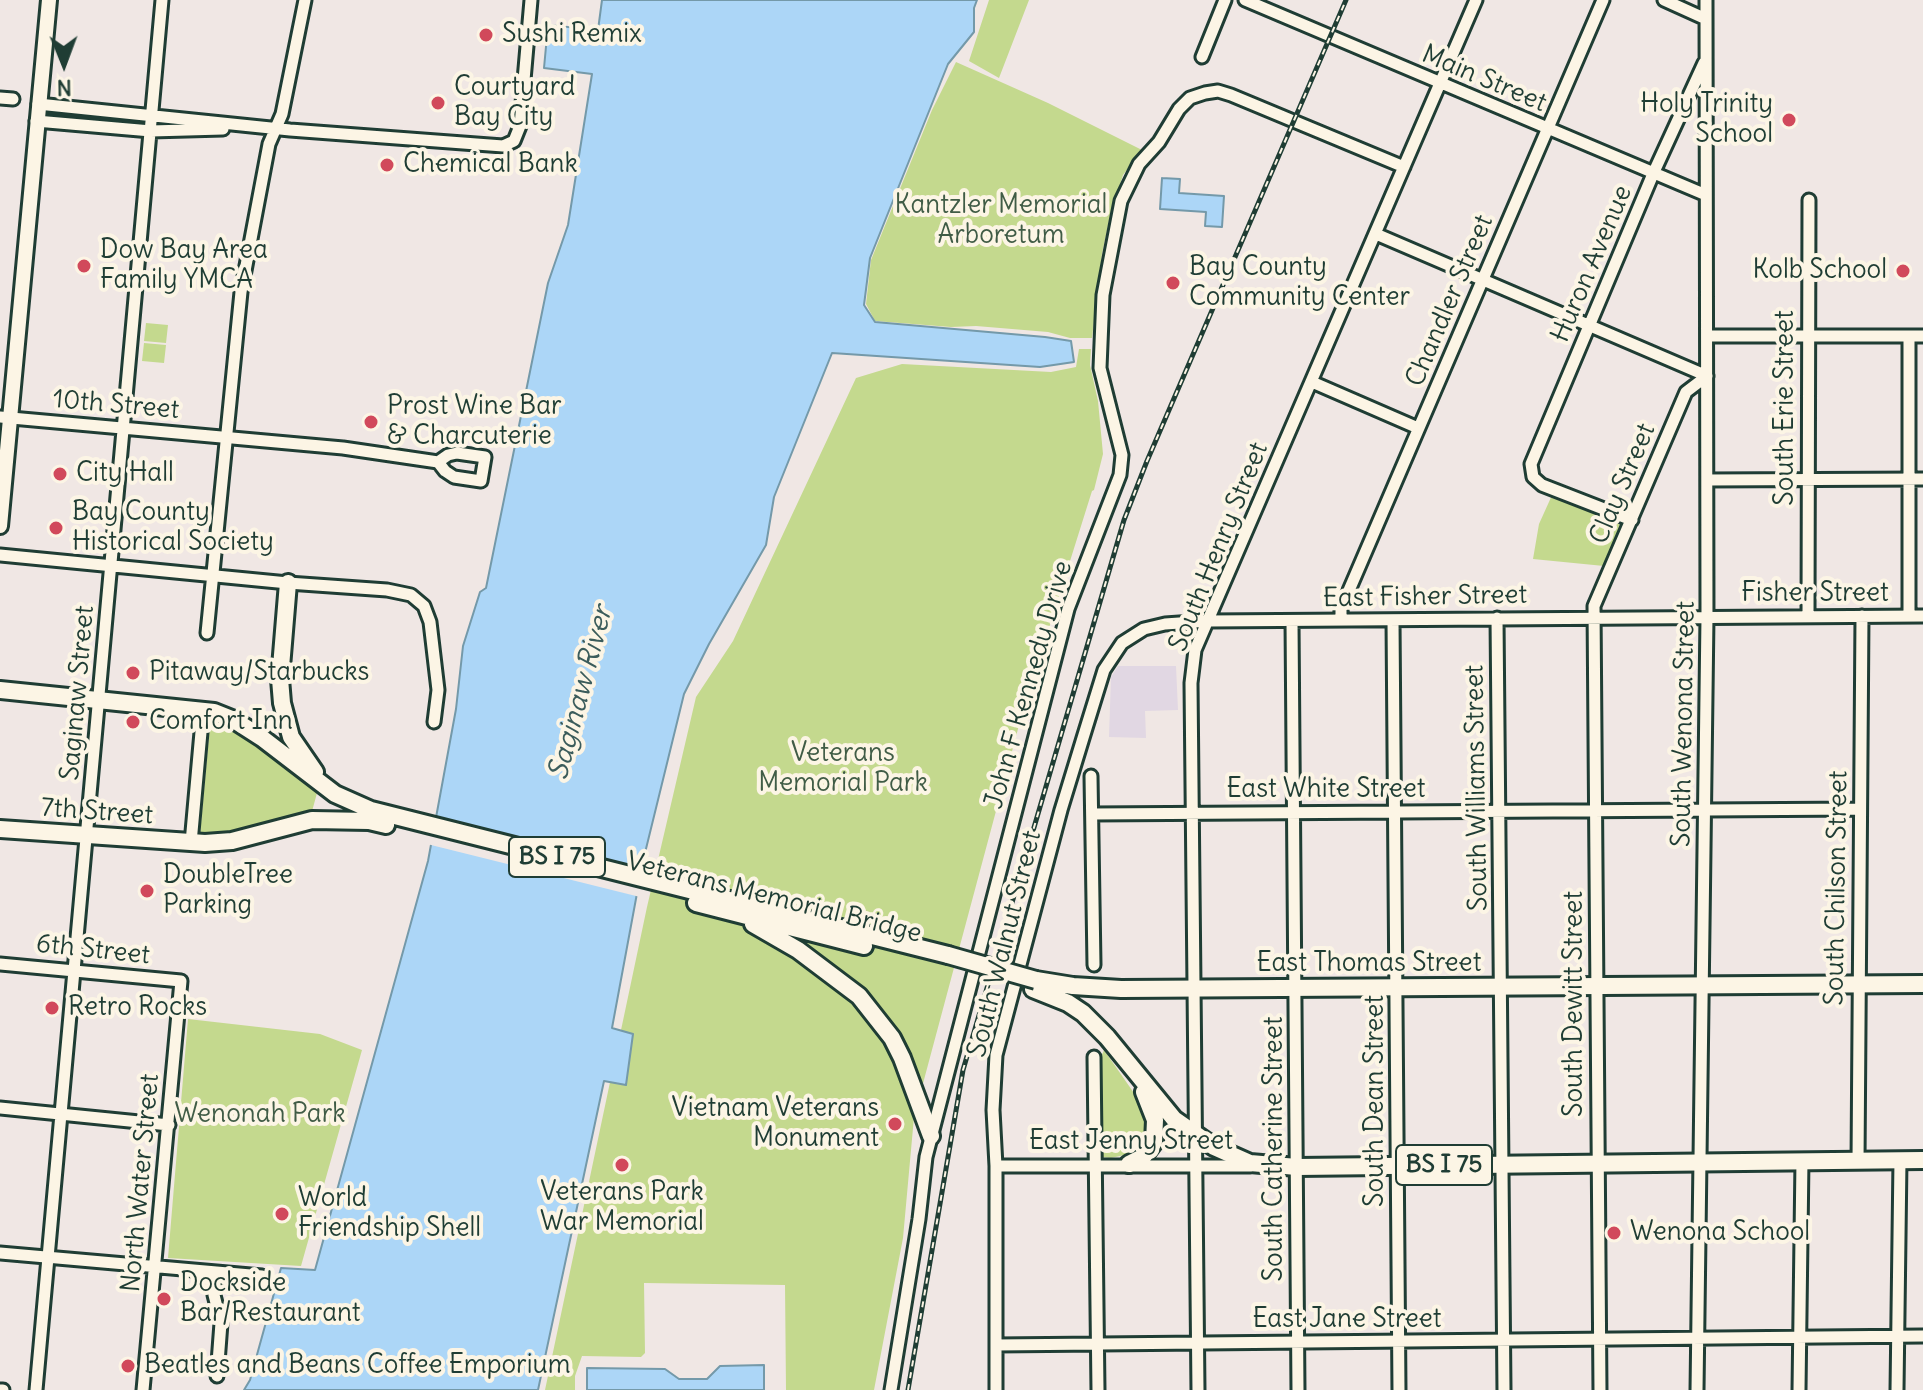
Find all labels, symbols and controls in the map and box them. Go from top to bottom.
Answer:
place label: Sushi Remix [502,19,642,51]
north arrow [24,24,104,104]
marker: Sushi Remix [477,26,495,44]
street label: Main Street [1417,39,1551,119]
place label: Courtyard Bay City [454,72,575,134]
text: N [57,74,72,102]
place label: Holy Trinity School [1640,89,1773,150]
marker: Courtyard Bay City [429,94,447,112]
marker: Holy Trinity School [1780,111,1798,129]
place label: Chemical Bank [403,149,578,181]
marker: Chemical Bank [378,156,396,174]
street label: Huron Avenue [1545,181,1639,347]
park label: Kantzler Memorial Arboretum [895,190,1107,252]
street label: Chandler Street [1400,211,1500,391]
place label: Dow Bay Area Family YMCA [100,235,268,296]
place label: Bay County Community Center [1189,252,1410,314]
place label: Kolb School [1753,255,1887,287]
marker: Dow Bay Area Family YMCA [75,257,93,275]
marker: Kolb School [1894,262,1912,280]
marker: Bay County Community Center [1164,274,1182,292]
street label: South Erie Street [1770,310,1802,506]
street label: 10th Street [51,384,181,426]
place label: Prost Wine Bar & Charcuterie [387,391,562,452]
marker: Prost Wine Bar & Charcuterie [362,413,380,431]
street label: Clay Street [1584,419,1662,549]
street label: South Henry Street [1163,438,1275,656]
place label: City Hall [76,458,174,490]
marker: City Hall [51,465,69,483]
place label: Bay County Historical Society [72,497,274,558]
marker: Bay County Historical Society [47,519,65,537]
street label: John F Kennedy Drive [979,558,1079,812]
street label: Fisher Street [1741,578,1889,610]
street label: East Fisher Street [1323,580,1527,614]
street label: South Wenona Street [1666,601,1702,847]
water label: Saginaw River [542,602,620,784]
street label: Saginaw Street [55,604,101,782]
place label: Pitaway/Starbucks [149,657,369,689]
marker: Pitaway/Starbucks [124,664,142,682]
street label: South Williams Street [1459,665,1495,911]
place label: Comfort Inn [149,706,293,738]
marker: Comfort Inn [124,713,142,731]
park label: Veterans Memorial Park [758,738,928,800]
street label: South Chilson Street [1819,770,1855,1006]
street label: East White Street [1226,774,1426,806]
street label: 7th Street [40,793,154,831]
street label: South Walnut Street [962,828,1048,1060]
road number: BS I 75 [509,837,605,877]
street label: Veterans Memorial Bridge [623,846,925,950]
place label: DoubleTree Parking [163,860,293,922]
marker: DoubleTree Parking [138,882,156,900]
street label: South Dewitt Street [1559,891,1591,1117]
street label: 6th Street [35,929,151,971]
street label: East Thomas Street [1257,948,1481,980]
place label: Retro Rocks [68,992,207,1024]
street label: South Dean Street [1360,995,1392,1207]
marker: Retro Rocks [43,999,61,1017]
street label: South Catherine Street [1259,1017,1291,1281]
street label: North Water Street [116,1072,166,1294]
place label: Vietnam Veterans Monument [671,1093,879,1154]
park label: Wenonah Park [174,1099,346,1131]
marker: Vietnam Veterans Monument [886,1115,904,1133]
street label: East Jenny Street [1029,1126,1233,1158]
road number: BS I 75 [1396,1145,1492,1185]
marker: Veterans Park War Memorial [613,1156,631,1174]
place label: Veterans Park War Memorial [540,1177,704,1238]
place label: World Friendship Shell [298,1183,481,1244]
marker: World Friendship Shell [273,1205,291,1223]
place label: Wenona School [1630,1217,1810,1249]
marker: Wenona School [1605,1224,1623,1242]
place label: Dockside Bar/Restaurant [180,1268,361,1330]
marker: Dockside Bar/Restaurant [155,1290,173,1308]
street label: East Jane Street [1252,1304,1442,1336]
place label: Beatles and Beans Coffee Emporium [144,1350,571,1382]
marker: Beatles and Beans Coffee Emporium [119,1357,137,1375]

